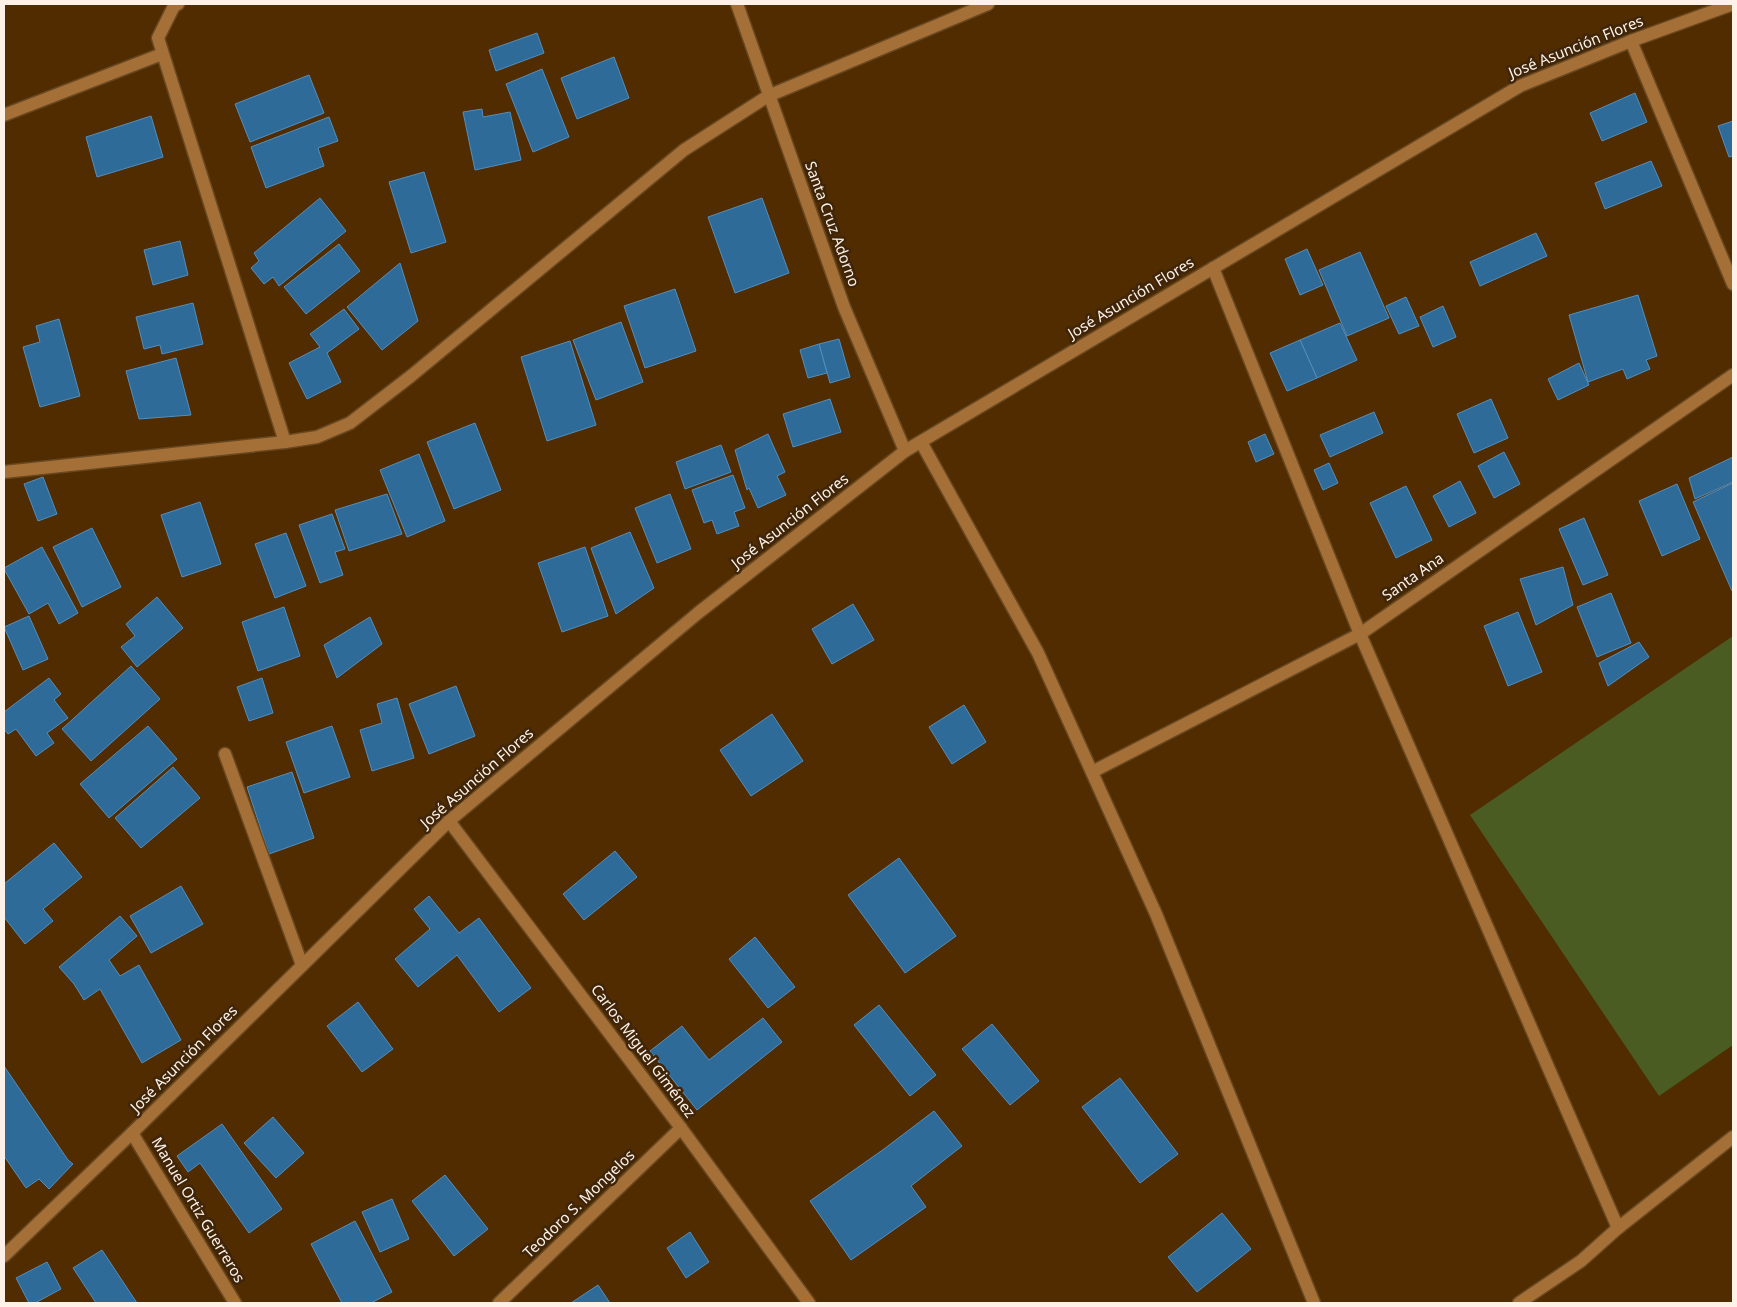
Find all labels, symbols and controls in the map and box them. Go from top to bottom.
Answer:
street label: José Asunción Flores [1503,10,1646,83]
street label: Santa Cruz Adorno [801,158,865,289]
street label: José Asunción Flores [1062,252,1197,344]
street label: José Asunción Flores [725,468,852,574]
street label: Santa Ana [1378,548,1447,605]
street label: José Asunción Flores [414,723,537,833]
street label: Carlos Miguel Giménez [587,980,701,1121]
street label: José Asunción Flores [124,1000,241,1118]
street label: Manuel Ortiz Guerreros [147,1133,250,1286]
street label: Teodoro S. Mongelos [518,1145,638,1262]

